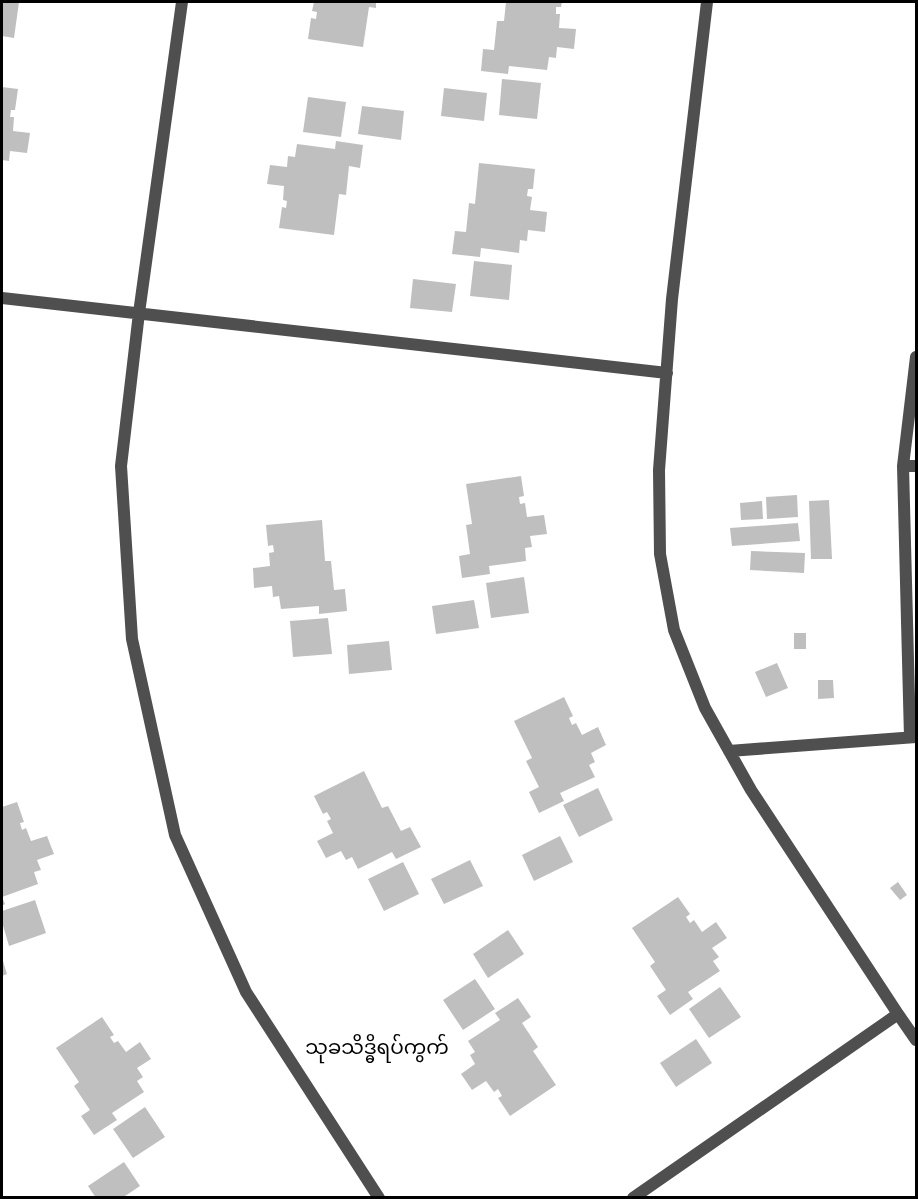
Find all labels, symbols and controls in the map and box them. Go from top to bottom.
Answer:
district label: သုခသိဒ္ဓိရပ်ကွက် [305,1033,449,1064]

